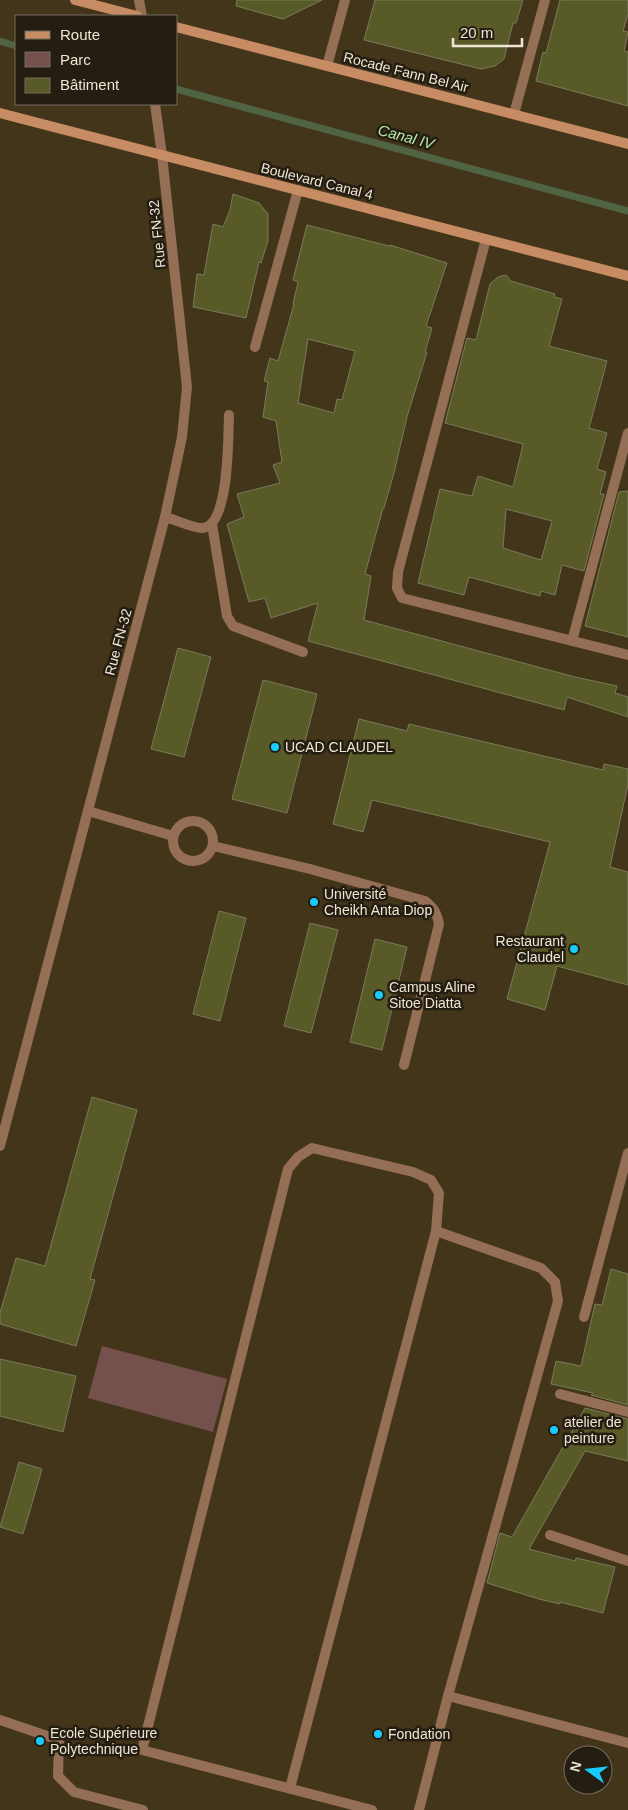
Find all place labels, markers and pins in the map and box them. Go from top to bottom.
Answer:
place label: UCAD CLAUDEL [285,739,393,755]
marker: UCAD CLAUDEL [269,741,281,753]
place label: Université Cheikh Anta Diop [324,886,432,918]
marker: Université Cheikh Anta Diop [308,896,320,908]
place label: Restaurant Claudel [496,933,564,965]
marker: Restaurant Claudel [568,943,580,955]
place label: Campus Aline Sitoe Diatta [389,979,476,1011]
marker: Campus Aline Sitoe Diatta [373,989,385,1001]
place label: atelier de peinture [564,1414,622,1446]
marker: atelier de peinture [548,1424,560,1436]
place label: Ecole Supérieure Polytechnique [50,1725,158,1757]
place label: Fondation [388,1726,450,1742]
marker: Fondation [372,1728,384,1740]
marker: Ecole Supérieure Polytechnique [34,1735,46,1747]

